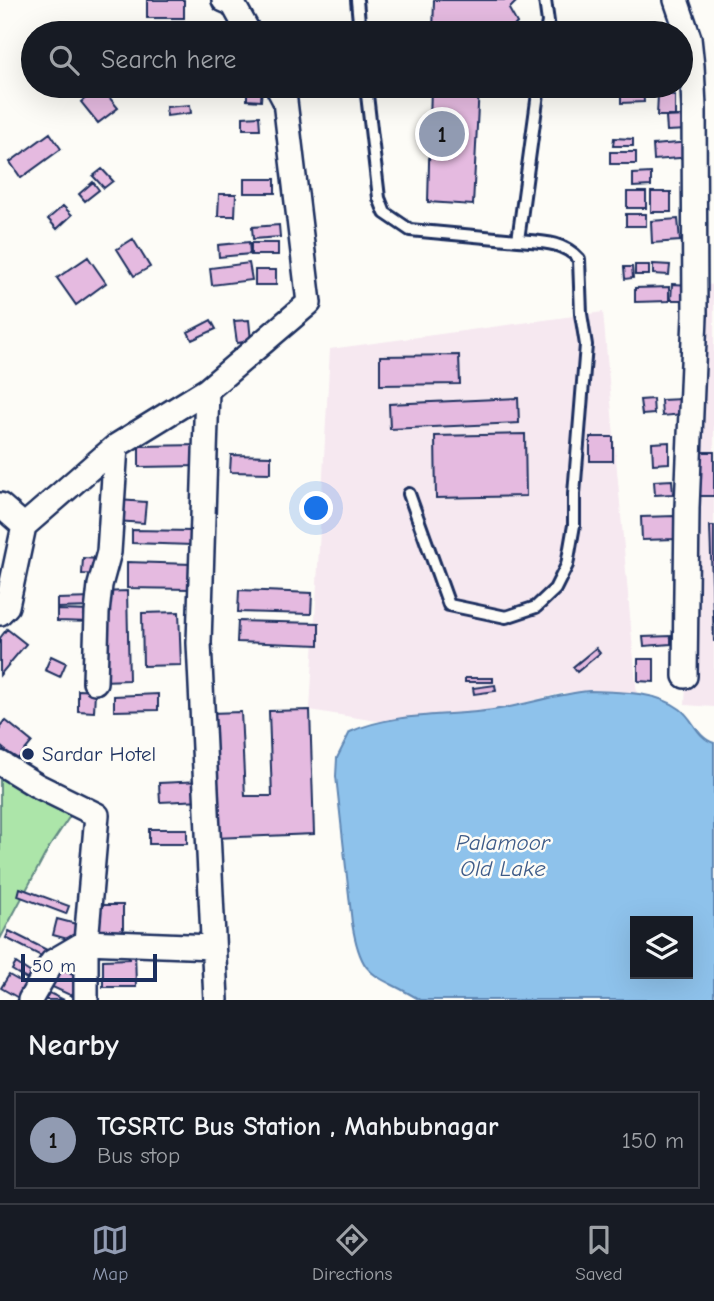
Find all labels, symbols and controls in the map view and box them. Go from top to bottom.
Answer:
search box [21,21,693,98]
icon: search [45,41,83,79]
text: Search here [101,45,236,75]
pin: 1 [419,108,465,160]
your location [299,491,333,525]
place label: Sardar Hotel [42,742,156,766]
marker: Sardar Hotel [20,746,36,762]
water label: Palamoor Old Lake [456,829,551,882]
map controls [630,916,693,979]
button: layers [630,916,693,979]
scale bar [21,951,158,983]
text: 50 m [32,955,76,977]
text: Nearby [28,1028,119,1063]
text: TGSRTC Bus Station , Mahbubnagar [97,1112,499,1142]
text: 1 [48,1127,58,1154]
text: 150 m [622,1127,684,1154]
text: Bus stop [97,1142,180,1169]
tab: Map [91,1221,129,1285]
tab: Directions [312,1221,392,1285]
tab: Saved [575,1221,623,1285]

